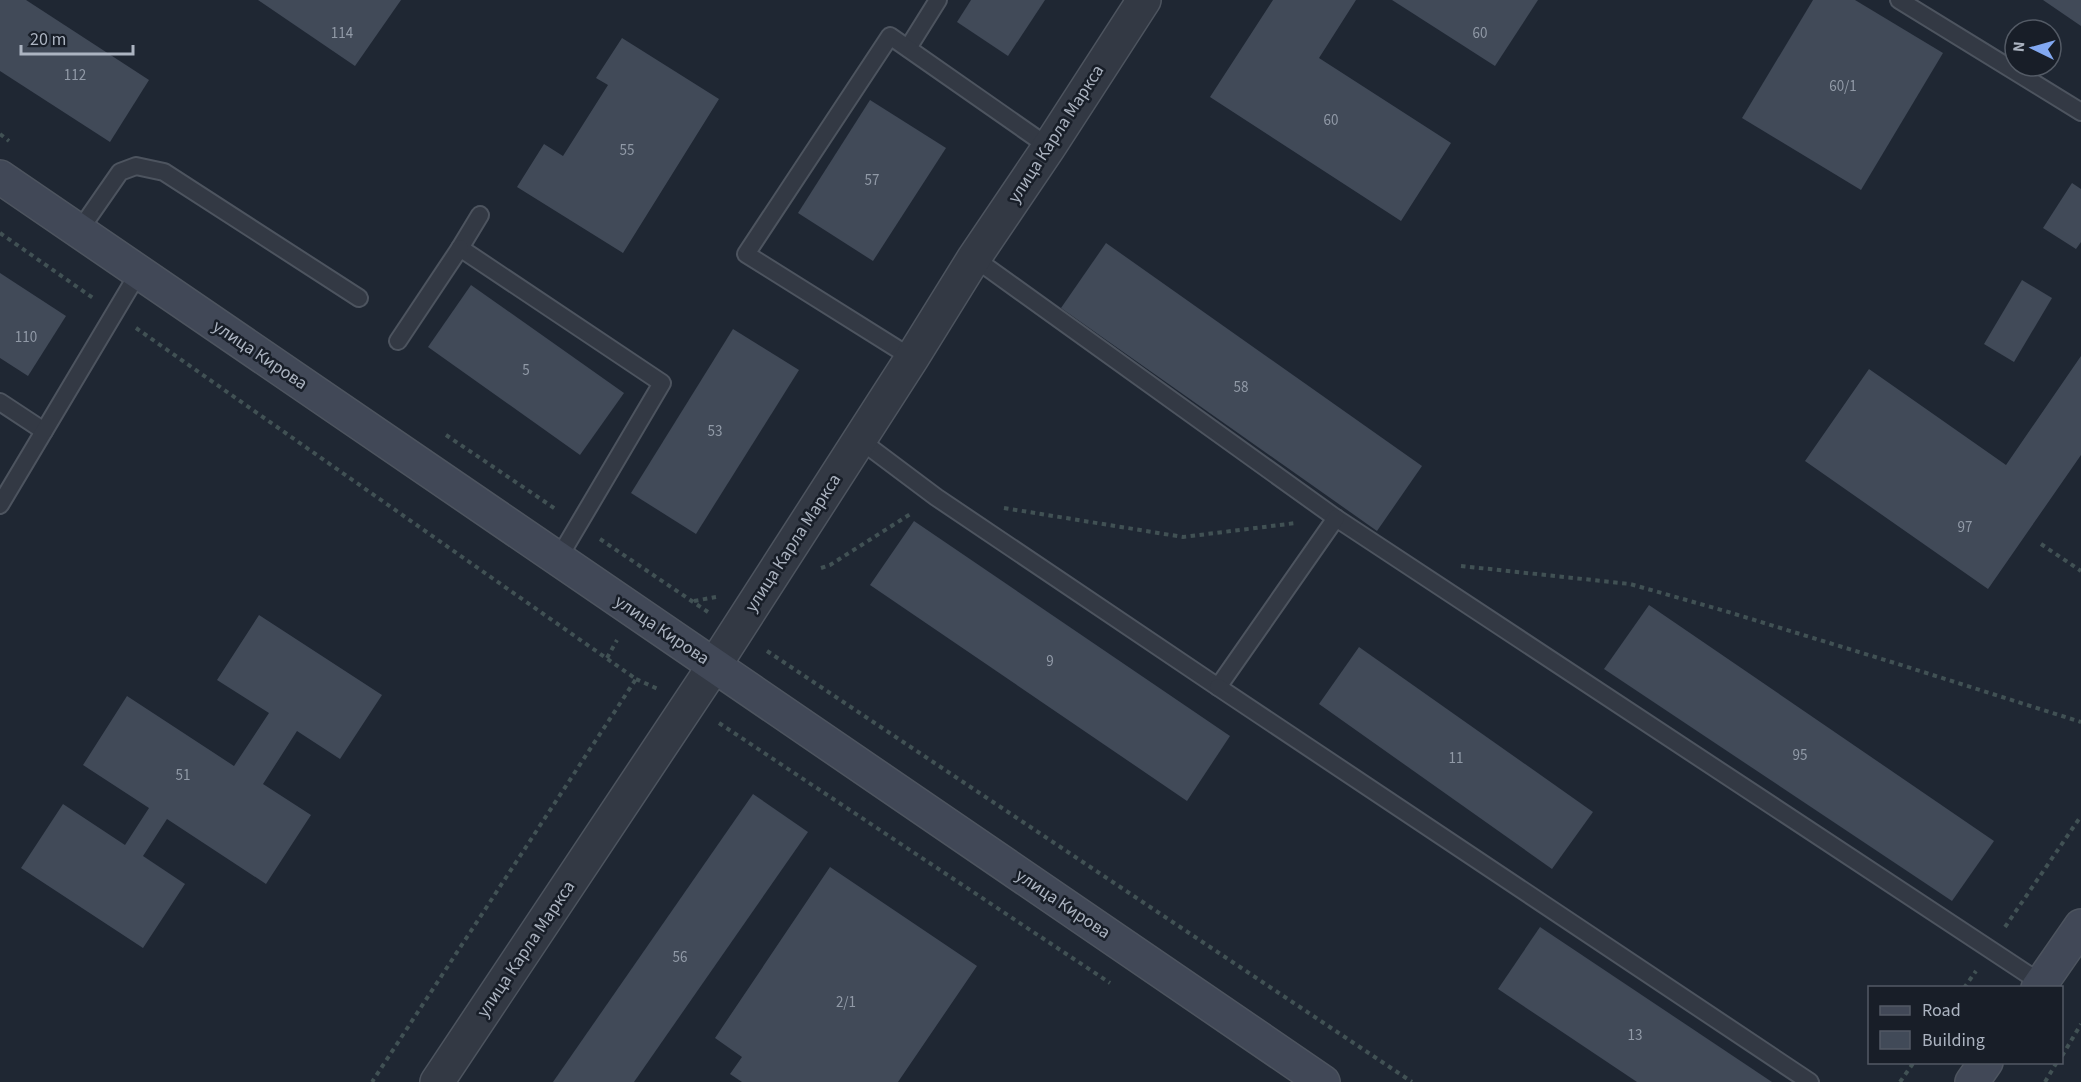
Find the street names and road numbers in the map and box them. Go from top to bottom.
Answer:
street label: улица Карла Маркса [1002,60,1110,208]
street label: улица Кирова [208,314,312,396]
street label: улица Карла Маркса [739,469,847,617]
street label: улица Кирова [610,589,714,671]
street label: улица Кирова [1011,863,1115,945]
street label: улица Карла Маркса [471,876,581,1022]

